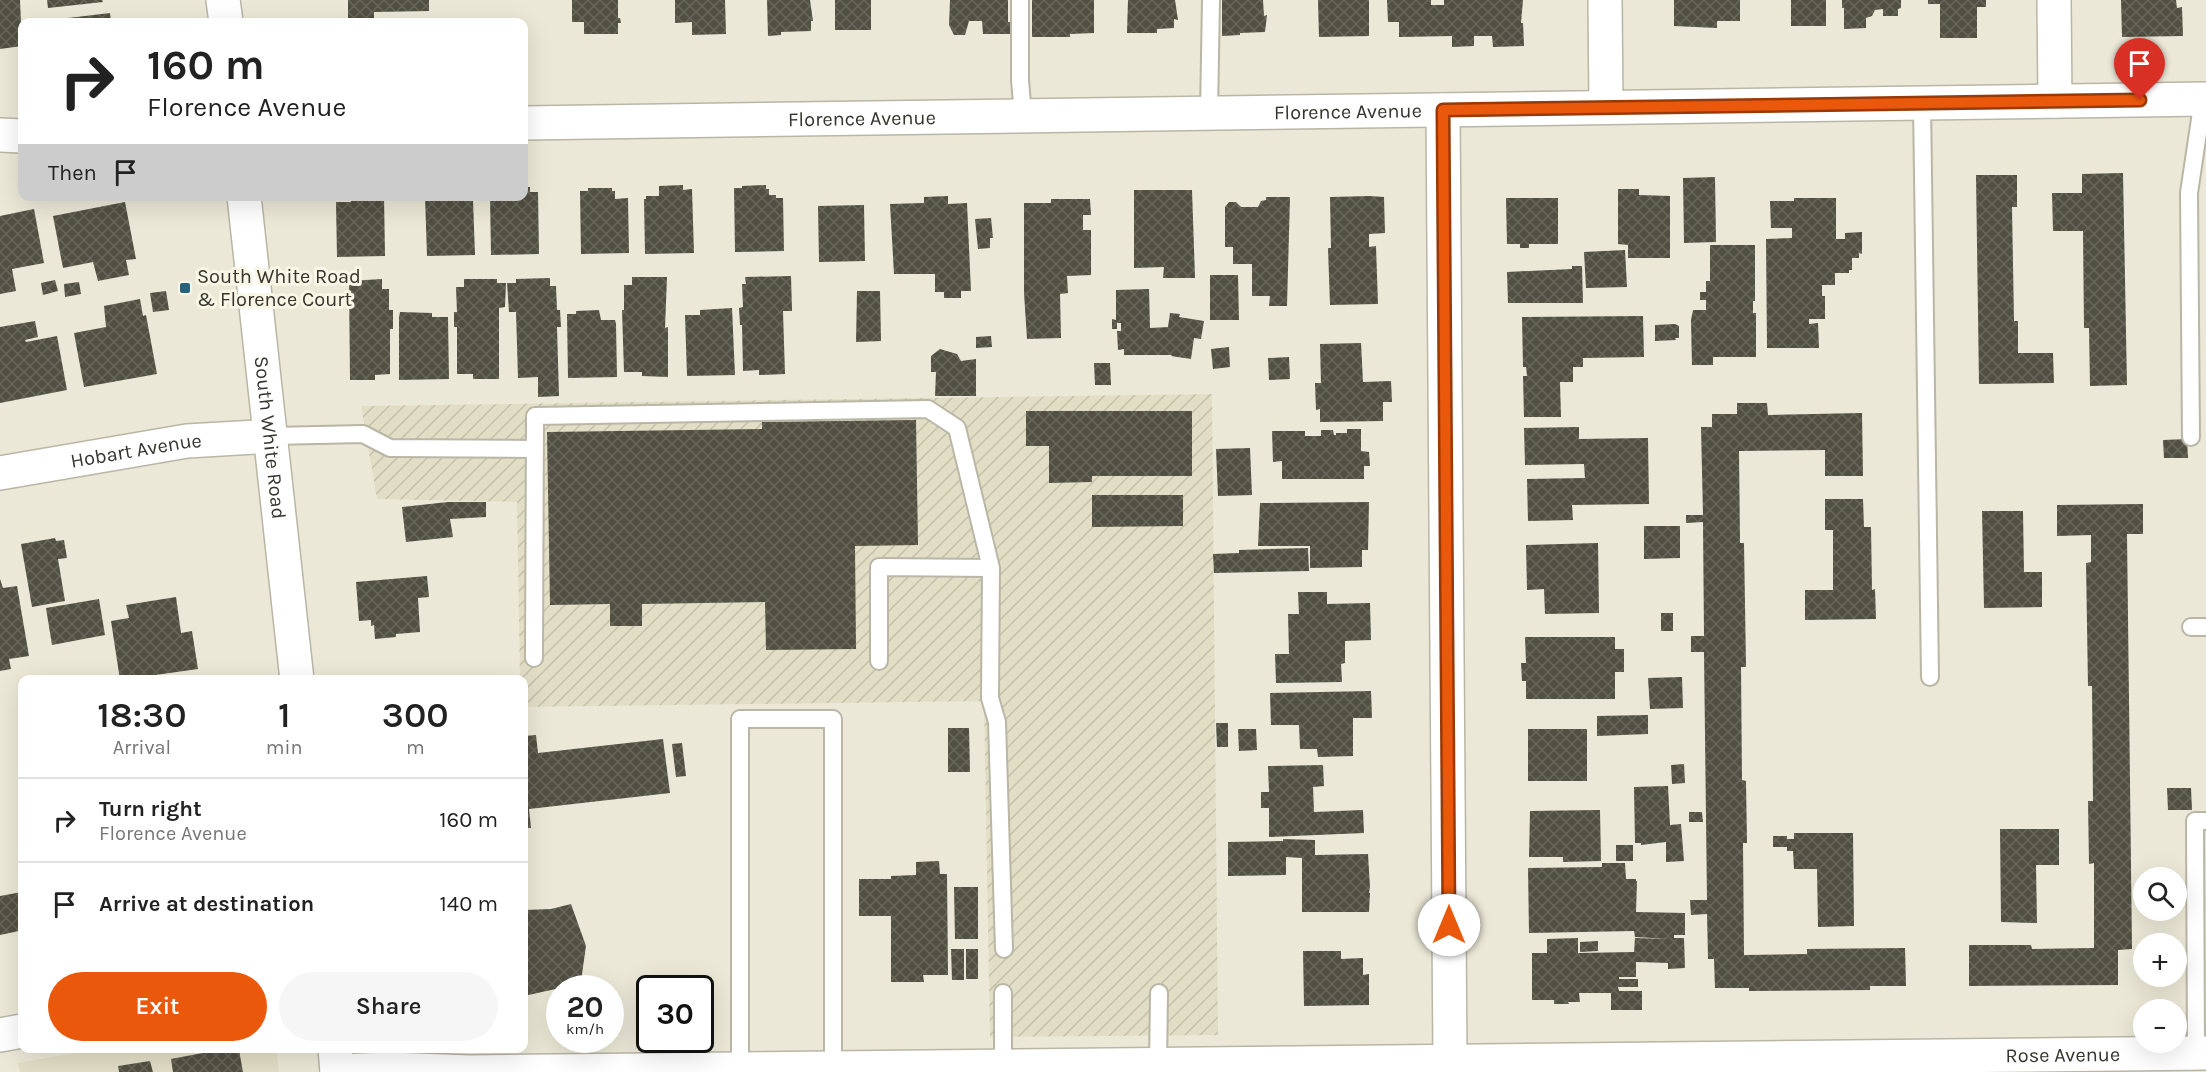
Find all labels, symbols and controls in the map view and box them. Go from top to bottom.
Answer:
pin [2114,38,2165,100]
text: 160 m [147,40,265,90]
icon: right [48,42,126,120]
icon: arrive [2123,47,2156,80]
text: Florence Avenue [147,91,346,123]
street label: Florence Avenue [1274,99,1422,124]
street label: Florence Avenue [788,106,936,131]
icon: arrive [109,156,142,189]
text: Then [48,160,97,186]
place label: South White Road & Florence Court [197,265,361,311]
marker: South White Road & Florence Court [178,281,192,295]
street label: South White Road [250,355,290,520]
street label: Hobart Avenue [69,429,202,473]
text: 18:30 [97,694,187,736]
text: 1 [278,694,291,736]
text: 300 [382,694,449,736]
text: Arrival [113,736,171,759]
text: min [266,736,303,759]
text: m [406,736,425,759]
text: Turn right [99,796,202,822]
icon: right [48,804,81,837]
text: 160 m [439,807,498,833]
text: Florence Avenue [99,822,247,845]
map controls [2133,867,2187,1053]
button: search [2133,867,2187,921]
icon: arrive [48,888,81,921]
text: Arrive at destination [99,891,314,917]
text: 140 m [440,891,498,917]
position arrow [1417,893,1481,957]
button: + [2133,933,2187,987]
button: Exit [48,972,267,1041]
button: Share [279,972,498,1041]
speed limit sign: 30 [636,975,714,1053]
text: 20 [566,989,604,1025]
button: − [2133,999,2187,1053]
text: km/h [566,1020,604,1038]
street label: Rose Avenue [2005,1043,2120,1067]

